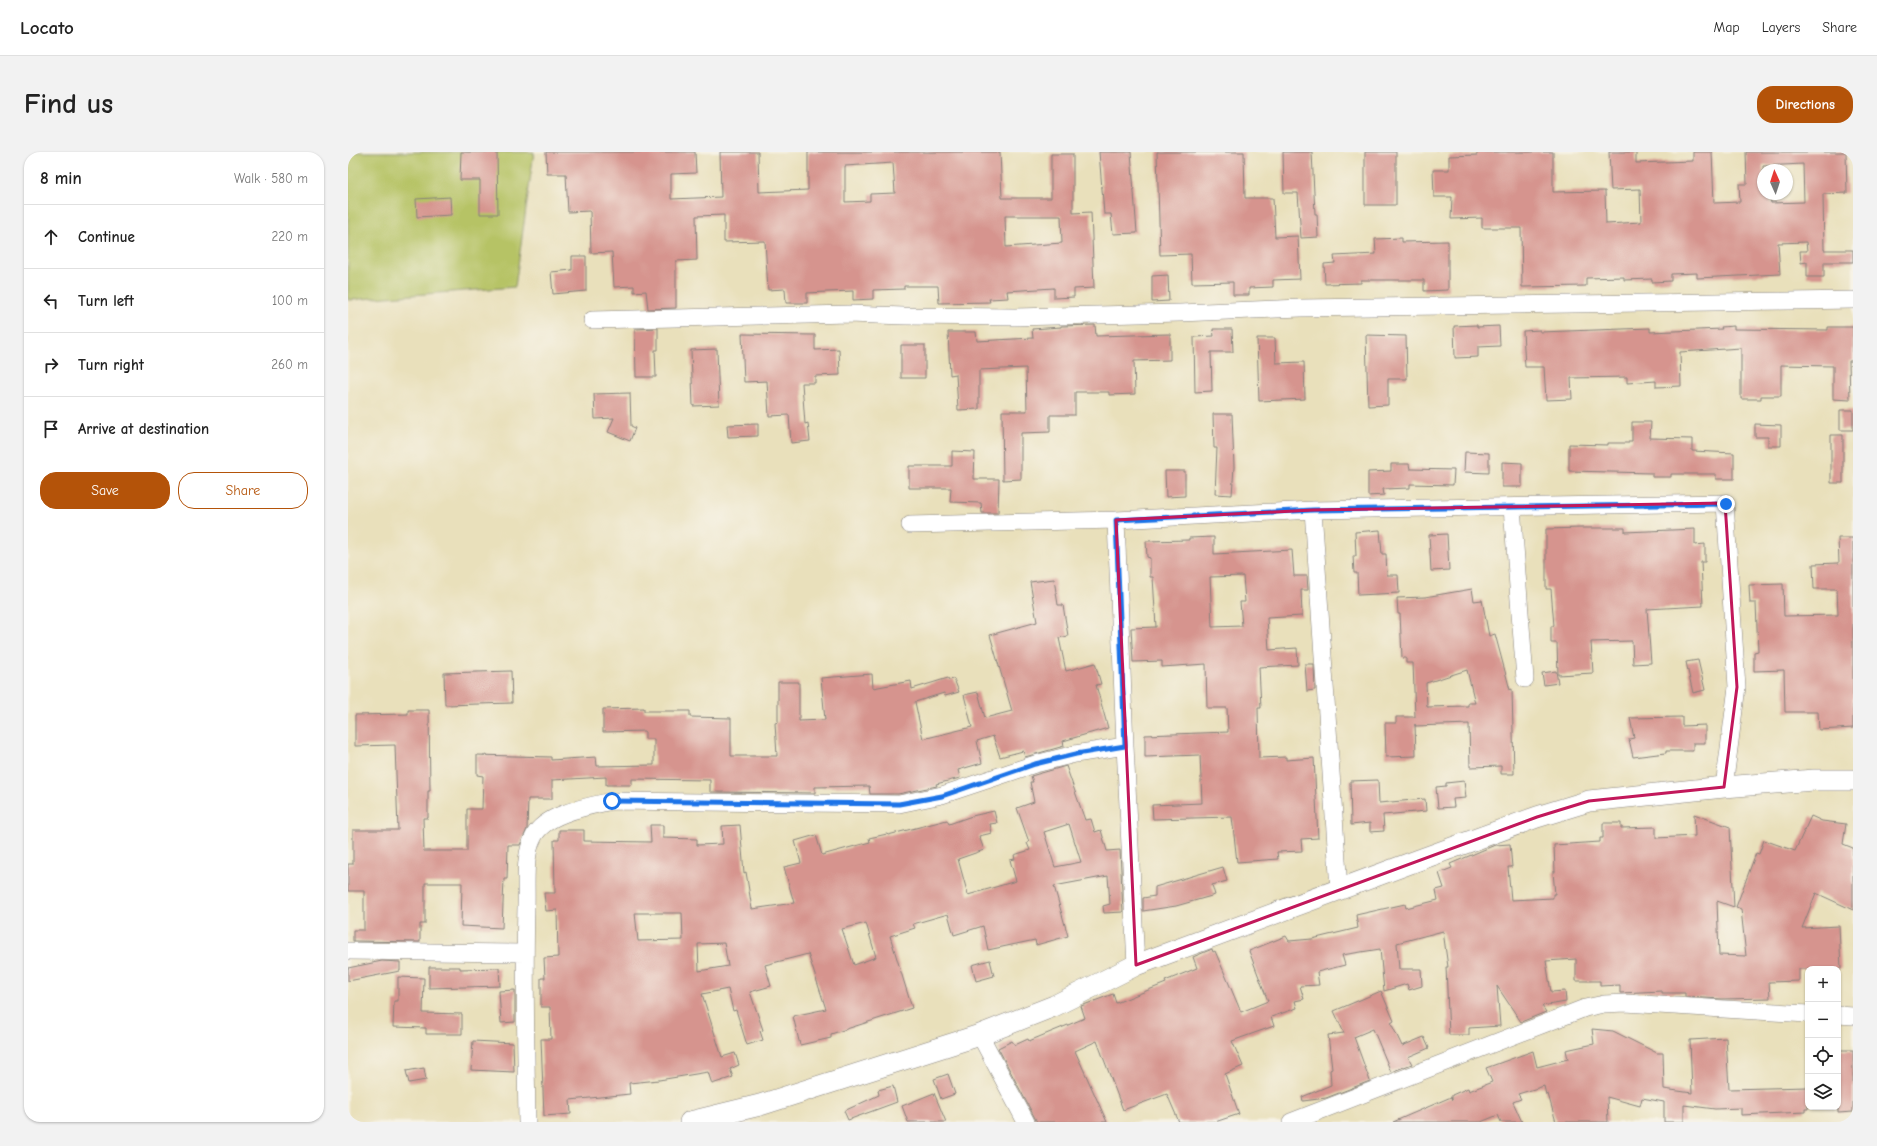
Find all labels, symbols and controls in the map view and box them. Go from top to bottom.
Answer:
text: Locato [20,17,74,39]
text: Map [1713,19,1740,36]
text: Layers [1762,19,1800,36]
text: Share [1822,19,1857,36]
button: Directions [1757,86,1853,123]
text: Find us [24,88,113,120]
north arrow [1757,164,1793,200]
text: 8 min [40,169,82,188]
text: Walk · 580 m [234,171,308,186]
icon: ahead [40,226,62,248]
text: Continue [78,228,135,246]
text: 220 m [271,229,308,244]
icon: left [40,290,62,312]
text: Turn left [78,292,134,310]
text: 100 m [272,293,308,308]
icon: right [40,354,62,376]
text: Turn right [78,356,144,374]
text: 260 m [271,357,308,372]
icon: arrive [40,418,62,440]
text: Arrive at destination [78,420,209,438]
button: Save [40,472,170,509]
button: Share [178,472,308,509]
route end [1717,495,1735,513]
route start [603,792,621,810]
map controls [1805,966,1841,1110]
button: + [1805,966,1841,1002]
button: − [1805,1002,1841,1038]
button: locate [1805,1038,1841,1074]
button: layers [1805,1074,1841,1110]

